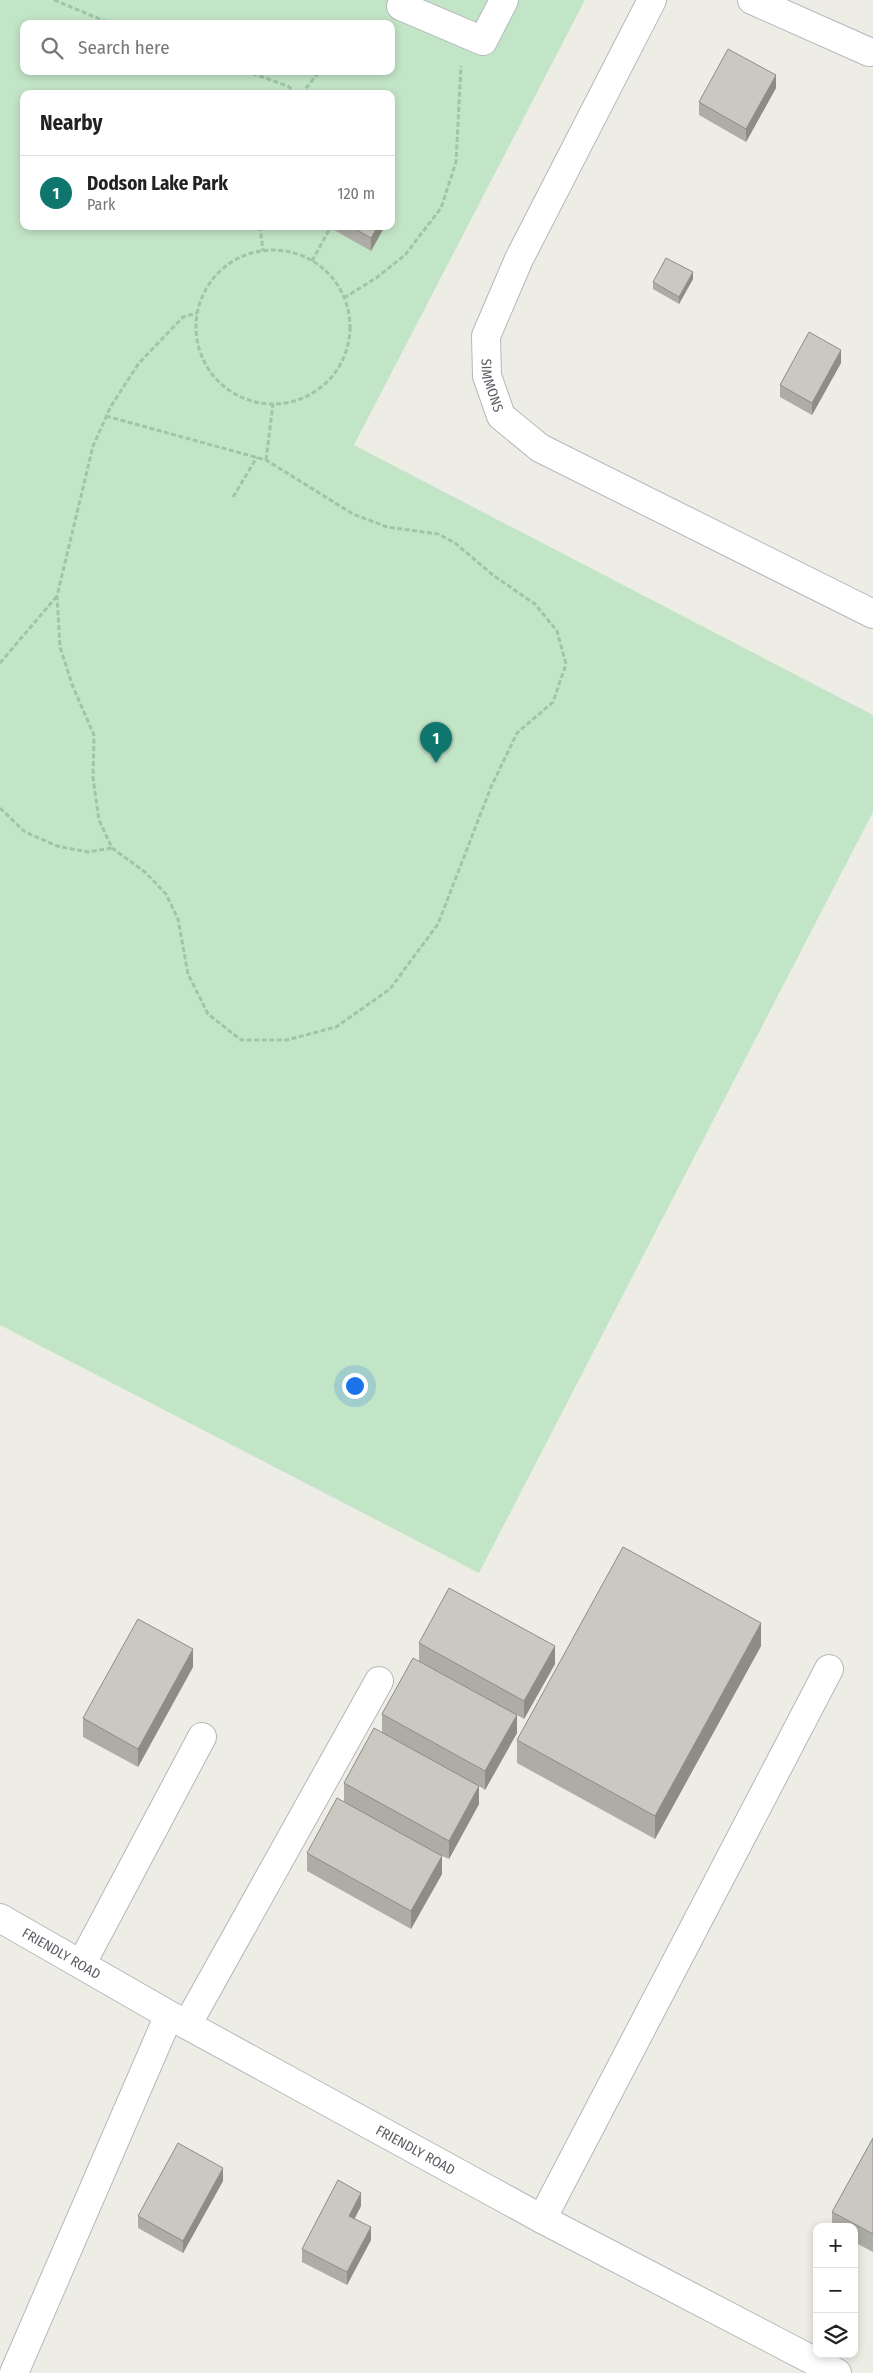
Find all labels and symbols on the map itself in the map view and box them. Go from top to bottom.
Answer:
street label: SIMMONS [478,359,507,414]
pin: 1 [420,722,452,763]
your location [342,1373,368,1399]
street label: FRIENDLY ROAD [19,1924,104,1983]
street label: FRIENDLY ROAD [373,2121,458,2178]

